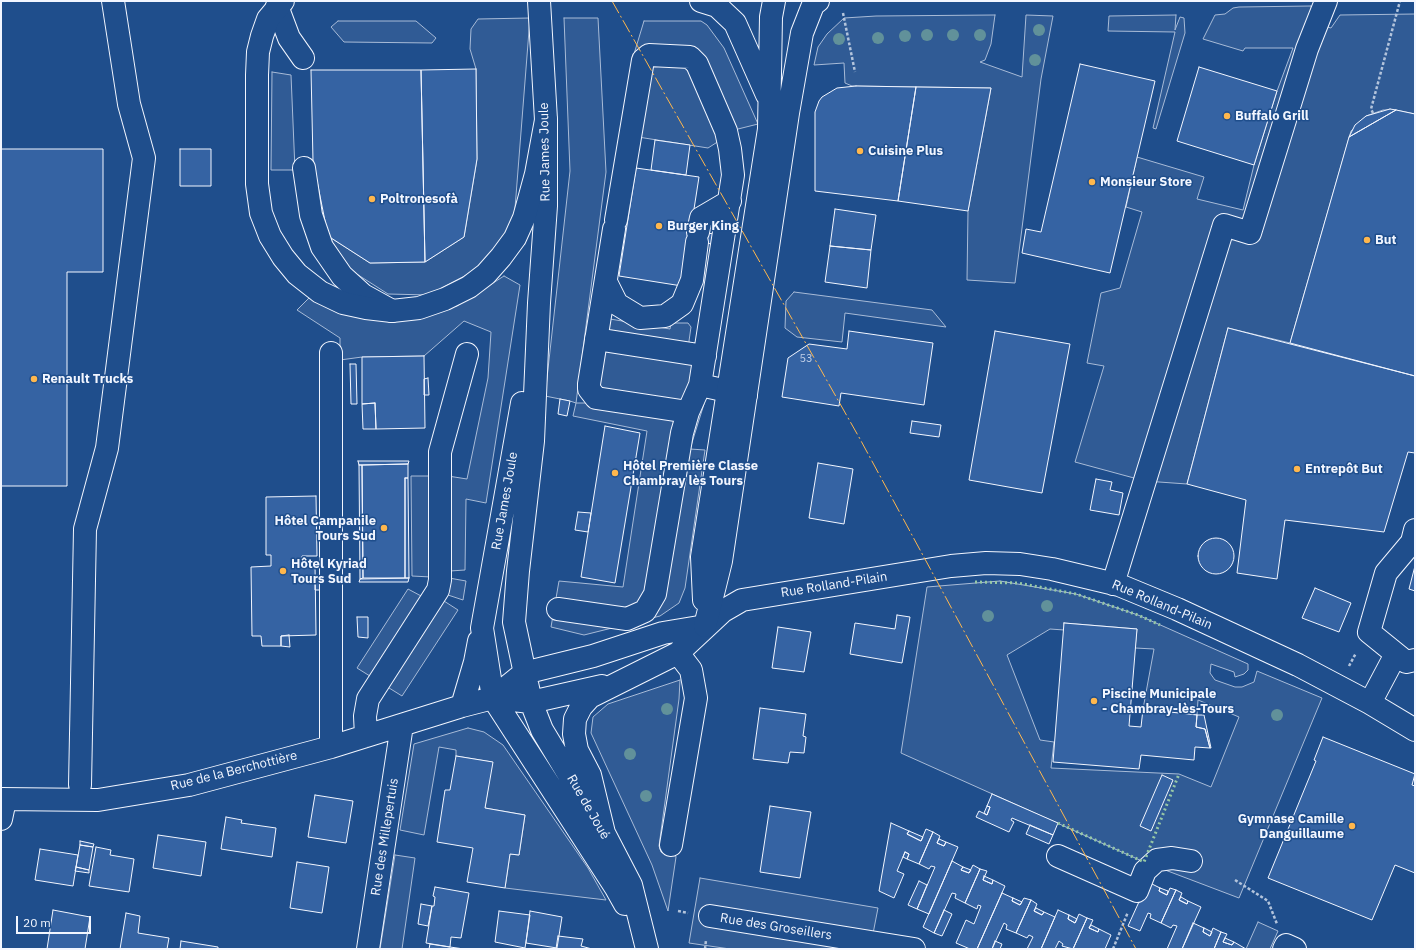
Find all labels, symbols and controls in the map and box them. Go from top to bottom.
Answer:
street label: Rue James Joule [536,102,554,202]
place label: Buffalo Grill [1235,108,1309,124]
marker: Buffalo Grill [1222,111,1232,121]
place label: Cuisine Plus [868,143,943,159]
marker: Cuisine Plus [855,146,865,156]
place label: Monsieur Store [1100,174,1192,190]
marker: Monsieur Store [1087,177,1097,187]
place label: Poltronesofà [380,191,458,207]
marker: Poltronesofà [367,194,377,204]
place label: Burger King [667,218,739,234]
marker: Burger King [654,221,664,231]
place label: But [1375,232,1396,248]
marker: But [1362,235,1372,245]
house number: 53 [799,352,813,366]
place label: Renault Trucks [42,371,133,387]
marker: Renault Trucks [29,374,39,384]
street label: Rue James Joule [489,451,521,551]
place label: Hôtel Première Classe Chambray lès Tours [623,458,758,489]
place label: Entrepôt But [1305,461,1383,477]
marker: Entrepôt But [1292,464,1302,474]
marker: Hôtel Première Classe Chambray lès Tours [610,468,620,478]
place label: Hôtel Campanile Tours Sud [275,513,376,544]
marker: Hôtel Campanile Tours Sud [379,523,389,533]
place label: Hôtel Kyriad Tours Sud [291,556,367,587]
marker: Hôtel Kyriad Tours Sud [278,566,288,576]
street label: Rue Rolland-Pilain [780,569,888,601]
street label: Rue Rolland-Pilain [1109,577,1215,633]
place label: Piscine Municipale - Chambray-lès-Tours [1102,686,1234,717]
marker: Piscine Municipale - Chambray-lès-Tours [1089,696,1099,706]
street label: Rue de la Berchottière [169,748,299,794]
street label: Rue de Joué [563,772,613,842]
street label: Rue des Millepertuis [368,777,402,897]
place label: Gymnase Camille Danguillaume [1238,811,1344,842]
marker: Gymnase Camille Danguillaume [1347,821,1357,831]
scale bar [18,908,93,934]
street label: Rue des Groseillers [719,910,833,944]
text: 20 m [23,915,51,930]

